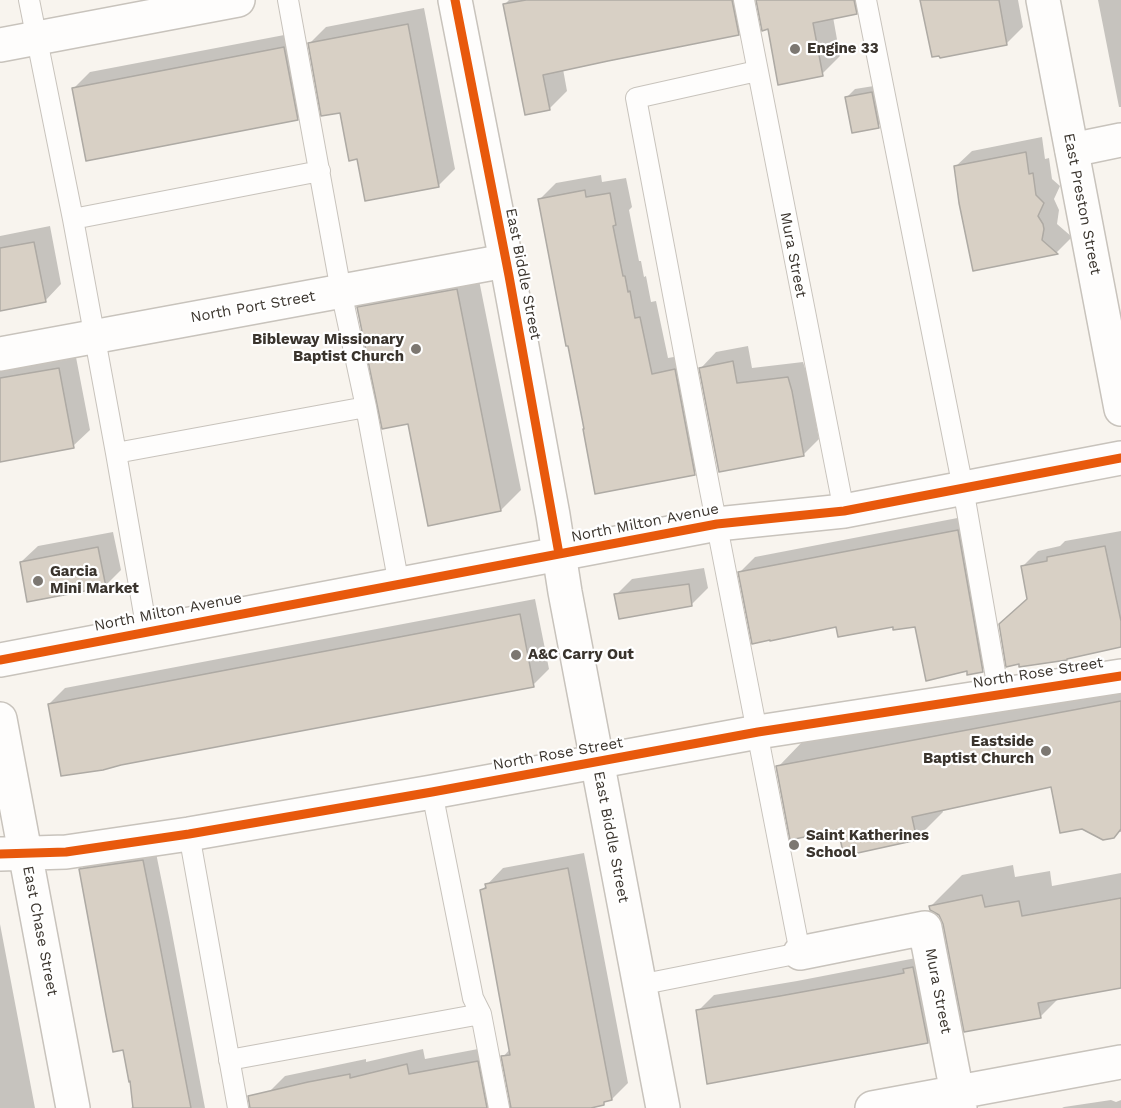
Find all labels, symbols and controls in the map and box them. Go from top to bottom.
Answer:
place label: Engine 33 [807,40,879,58]
marker: Engine 33 [788,42,802,56]
street label: East Preston Street [1059,132,1105,276]
street label: East Biddle Street [501,207,545,341]
street label: Mura Street [776,211,810,299]
street label: North Port Street [189,287,317,327]
place label: Bibleway Missionary Baptist Church [252,331,404,366]
marker: Bibleway Missionary Baptist Church [409,342,423,356]
street label: North Milton Avenue [570,500,720,546]
place label: Garcia Mini Market [50,563,139,598]
marker: Garcia Mini Market [31,574,45,588]
street label: North Milton Avenue [93,589,243,635]
place label: A&C Carry Out [528,646,634,664]
marker: A&C Carry Out [509,648,523,662]
street label: North Rose Street [972,654,1104,692]
place label: Eastside Baptist Church [923,733,1034,768]
street label: North Rose Street [492,734,624,774]
marker: Eastside Baptist Church [1039,744,1053,758]
street label: East Biddle Street [589,770,633,904]
place label: Saint Katherines School [806,827,929,862]
marker: Saint Katherines School [787,838,801,852]
street label: East Chase Street [19,864,61,998]
street label: Mura Street [921,947,955,1035]

